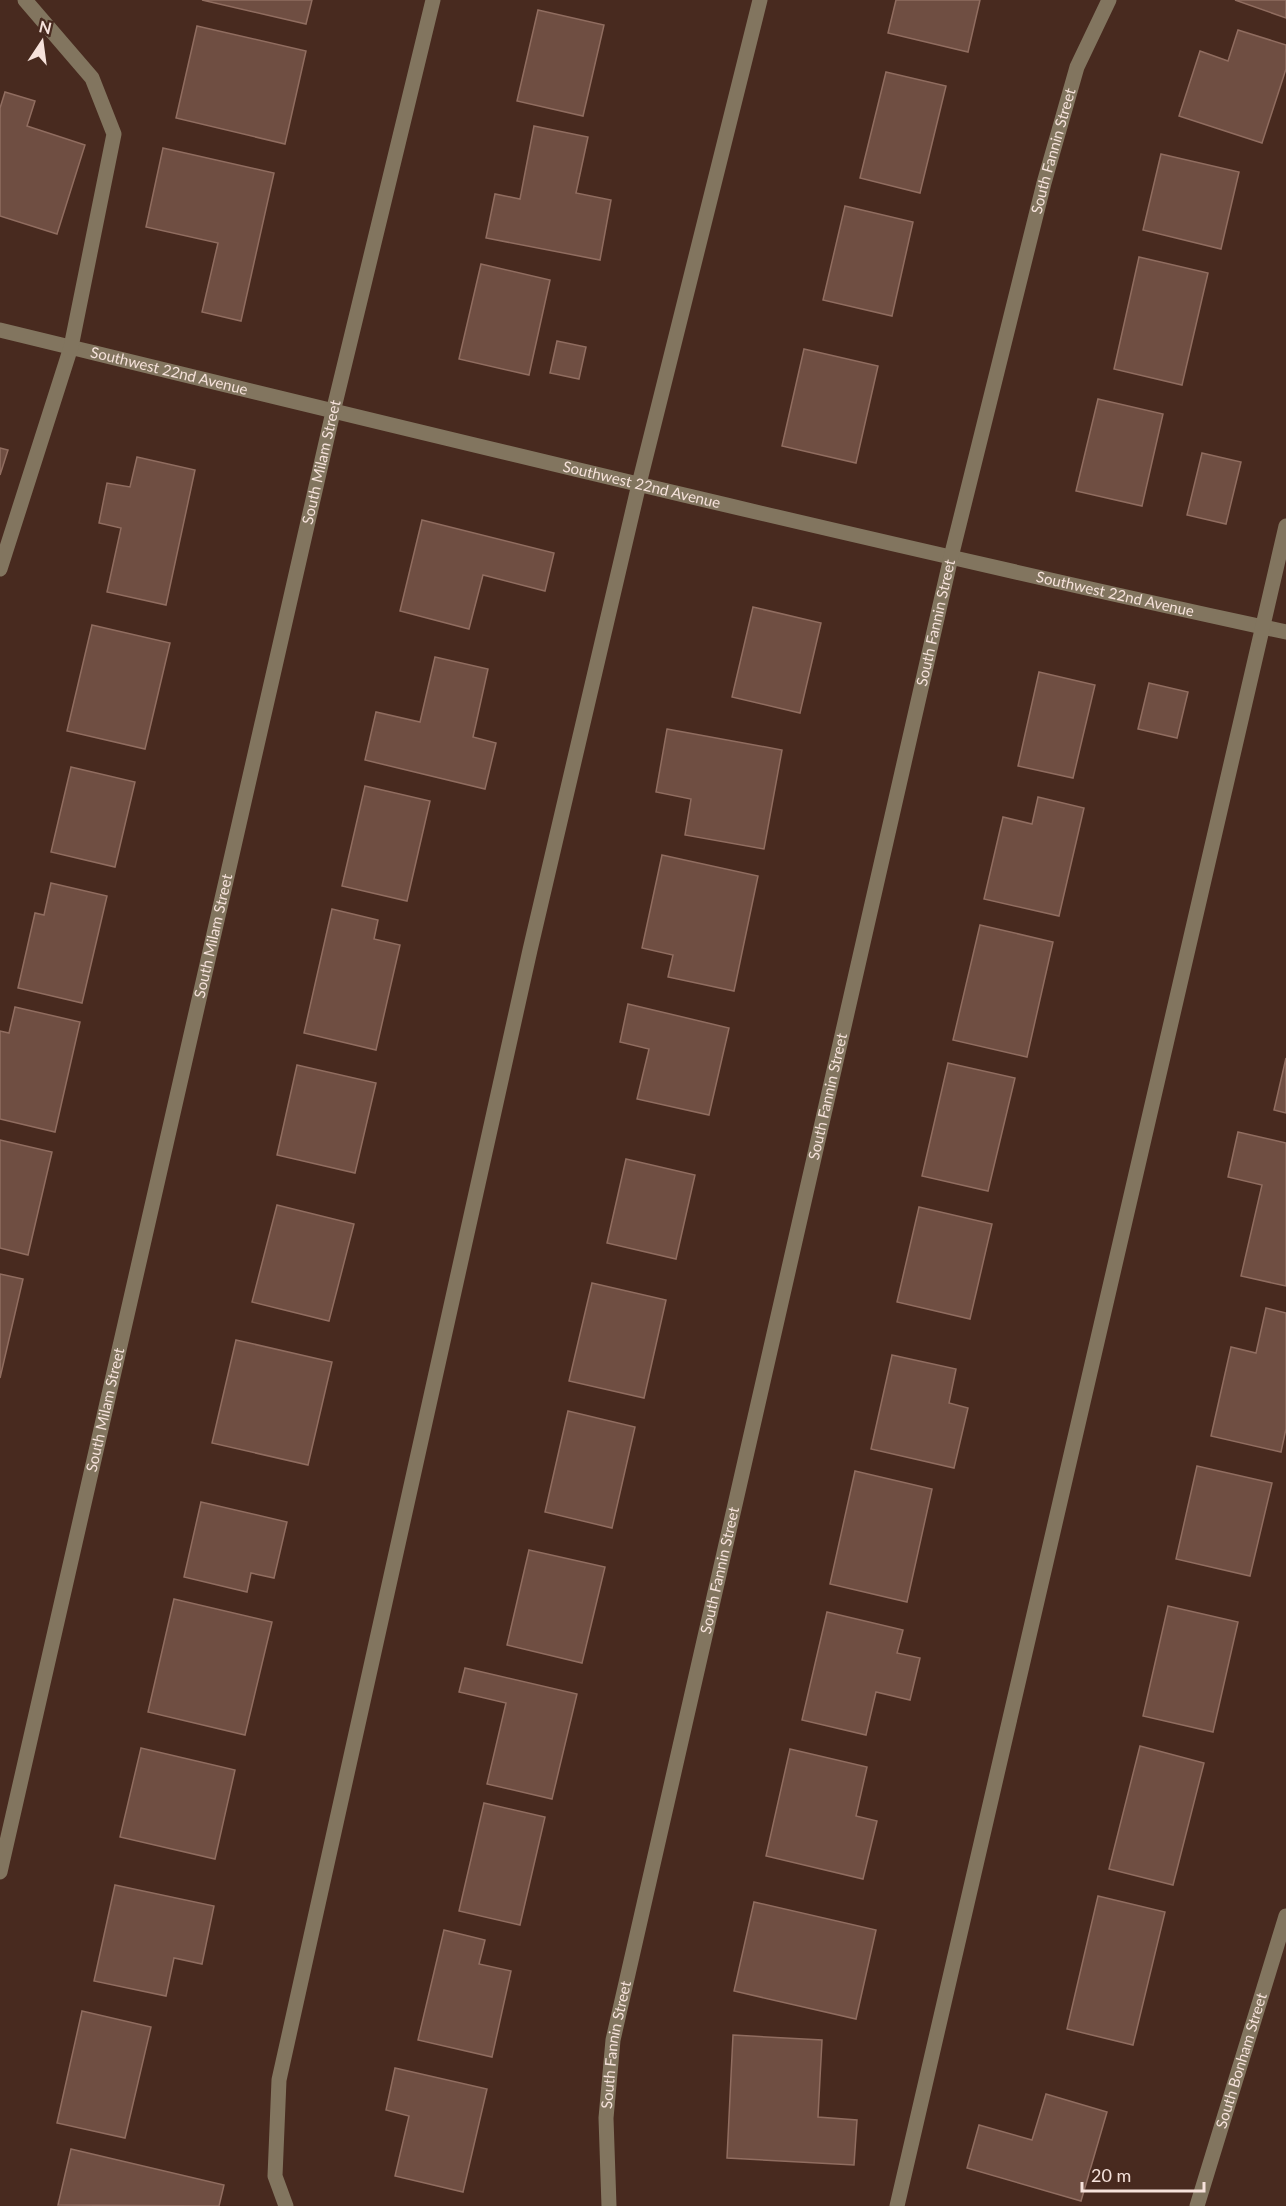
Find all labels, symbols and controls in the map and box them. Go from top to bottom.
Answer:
north arrow [12,12,72,72]
text: N [37,16,54,38]
street label: South Fannin Street [1027,85,1079,216]
street label: Southwest 22nd Avenue [89,342,250,398]
street label: South Milam Street [298,397,344,526]
street label: Southwest 22nd Avenue [561,457,722,511]
street label: South Fannin Street [912,557,958,688]
street label: Southwest 22nd Avenue [1035,567,1196,620]
street label: South Milam Street [190,871,236,1000]
street label: South Fannin Street [804,1031,850,1162]
street label: South Milam Street [82,1345,127,1473]
street label: South Fannin Street [696,1504,742,1635]
street label: South Fannin Street [597,1978,634,2110]
street label: South Bonham Street [1211,1990,1270,2130]
scale bar [1082,2155,1204,2193]
text: 20 m [1091,2164,1131,2186]

